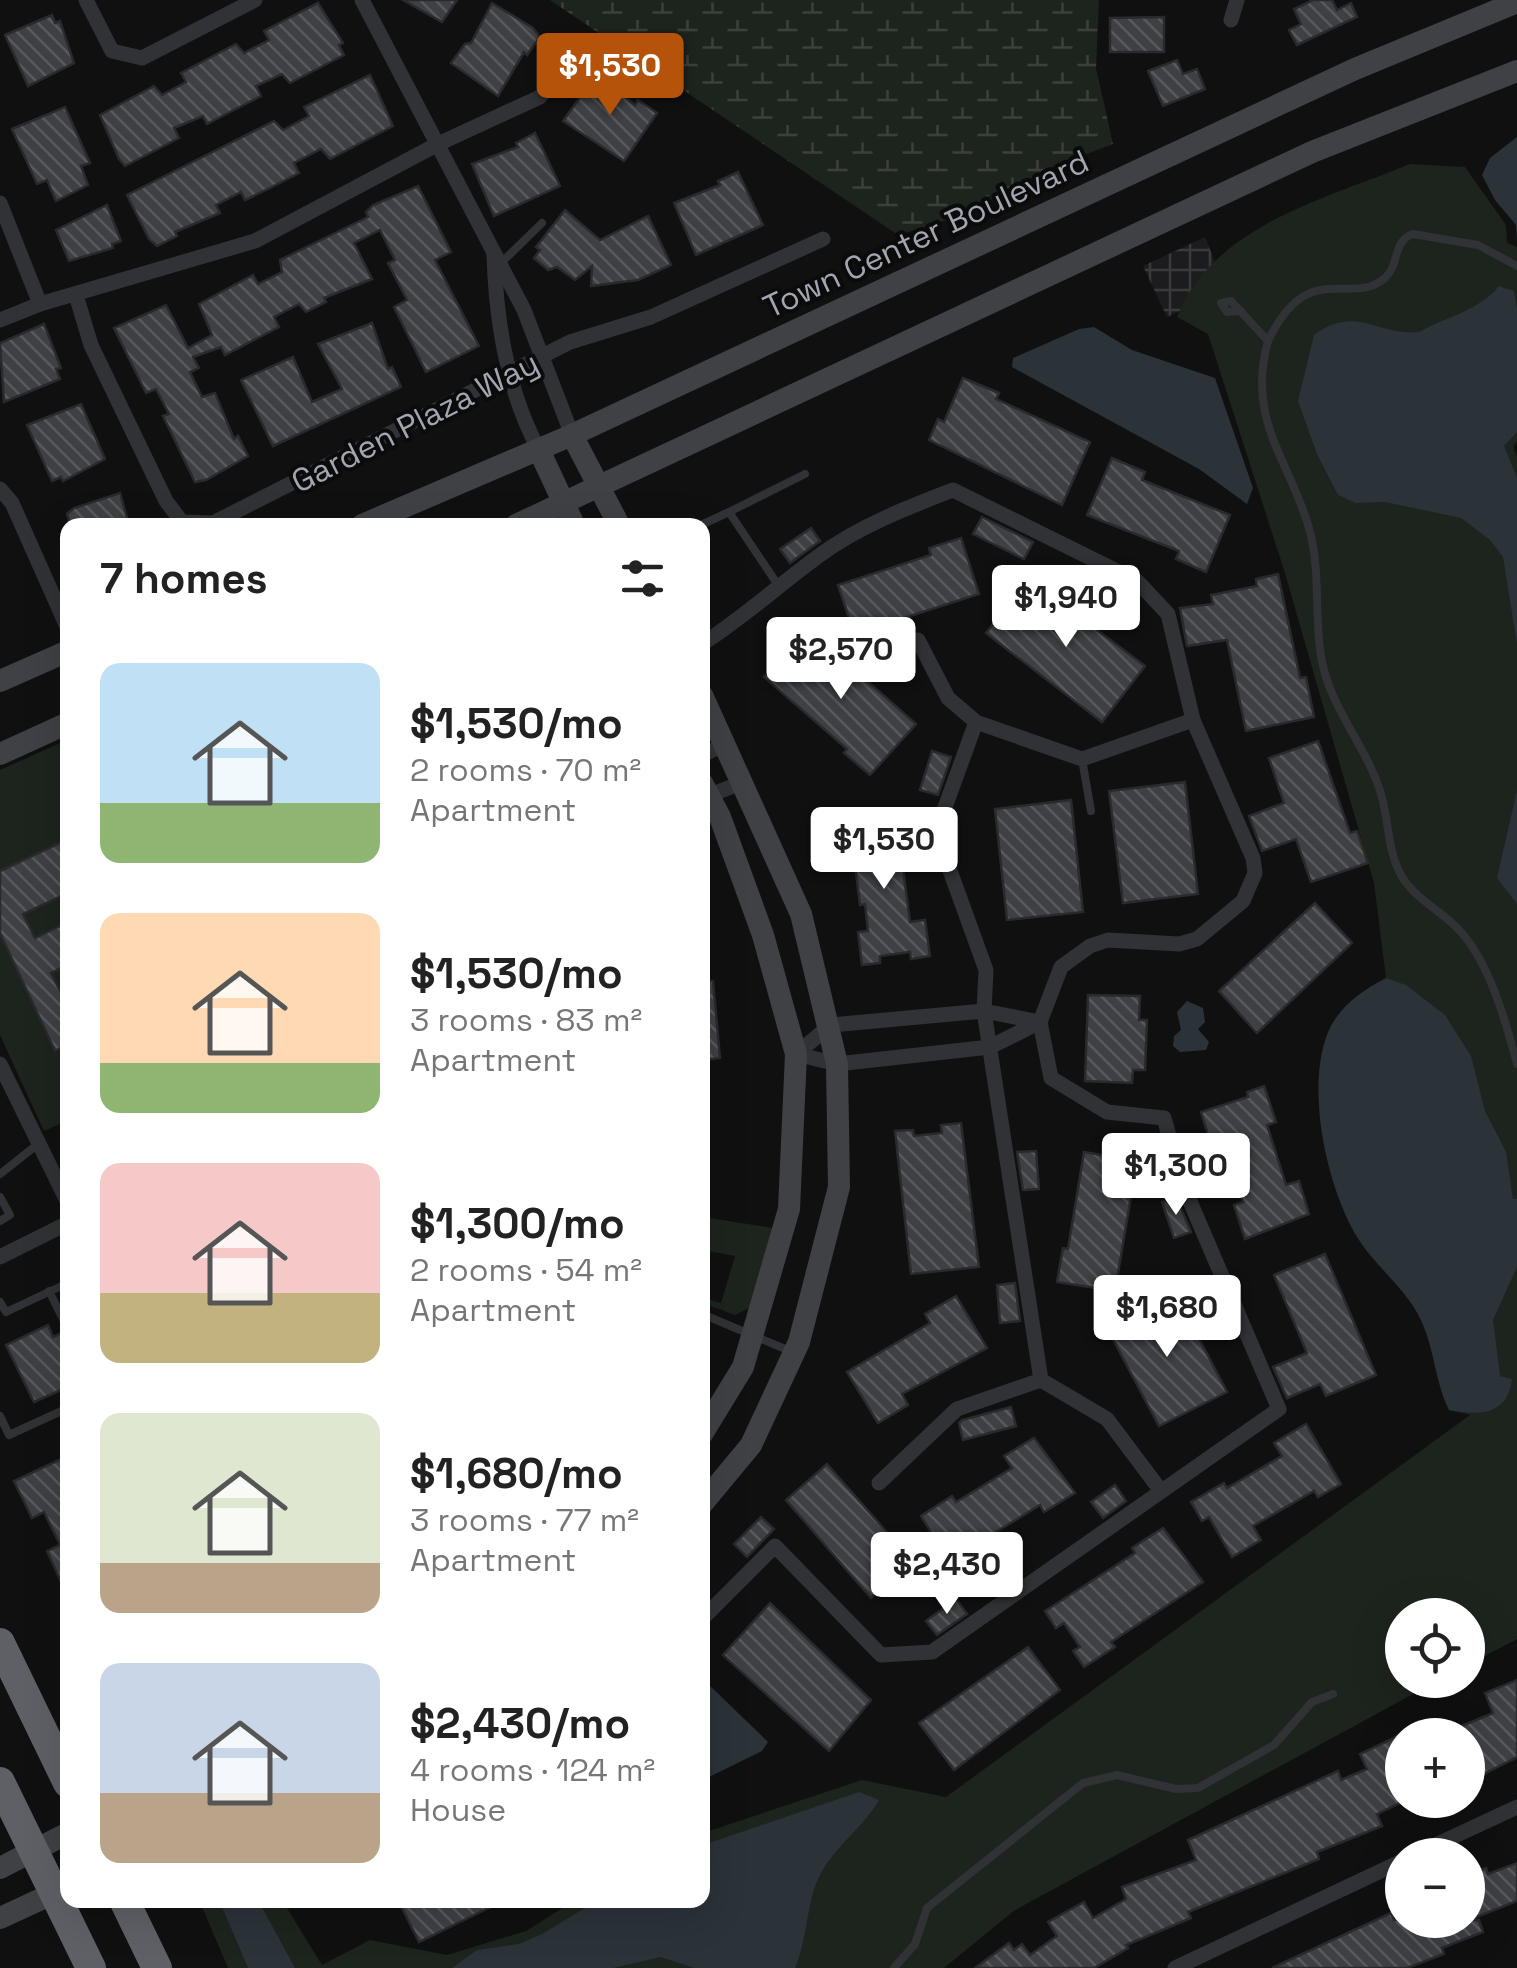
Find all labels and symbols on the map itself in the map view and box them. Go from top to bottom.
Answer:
pin: $1,530 [529,33,691,118]
street label: Town Center Boulevard [757,141,1095,327]
street label: Garden Plaza Way [285,342,545,502]
pin: $1,940 [985,565,1147,650]
pin: $2,570 [760,617,922,702]
pin: $1,530 [803,807,965,892]
pin: $1,300 [1095,1133,1257,1218]
pin: $1,680 [1086,1275,1248,1360]
pin: $2,430 [866,1532,1028,1617]

